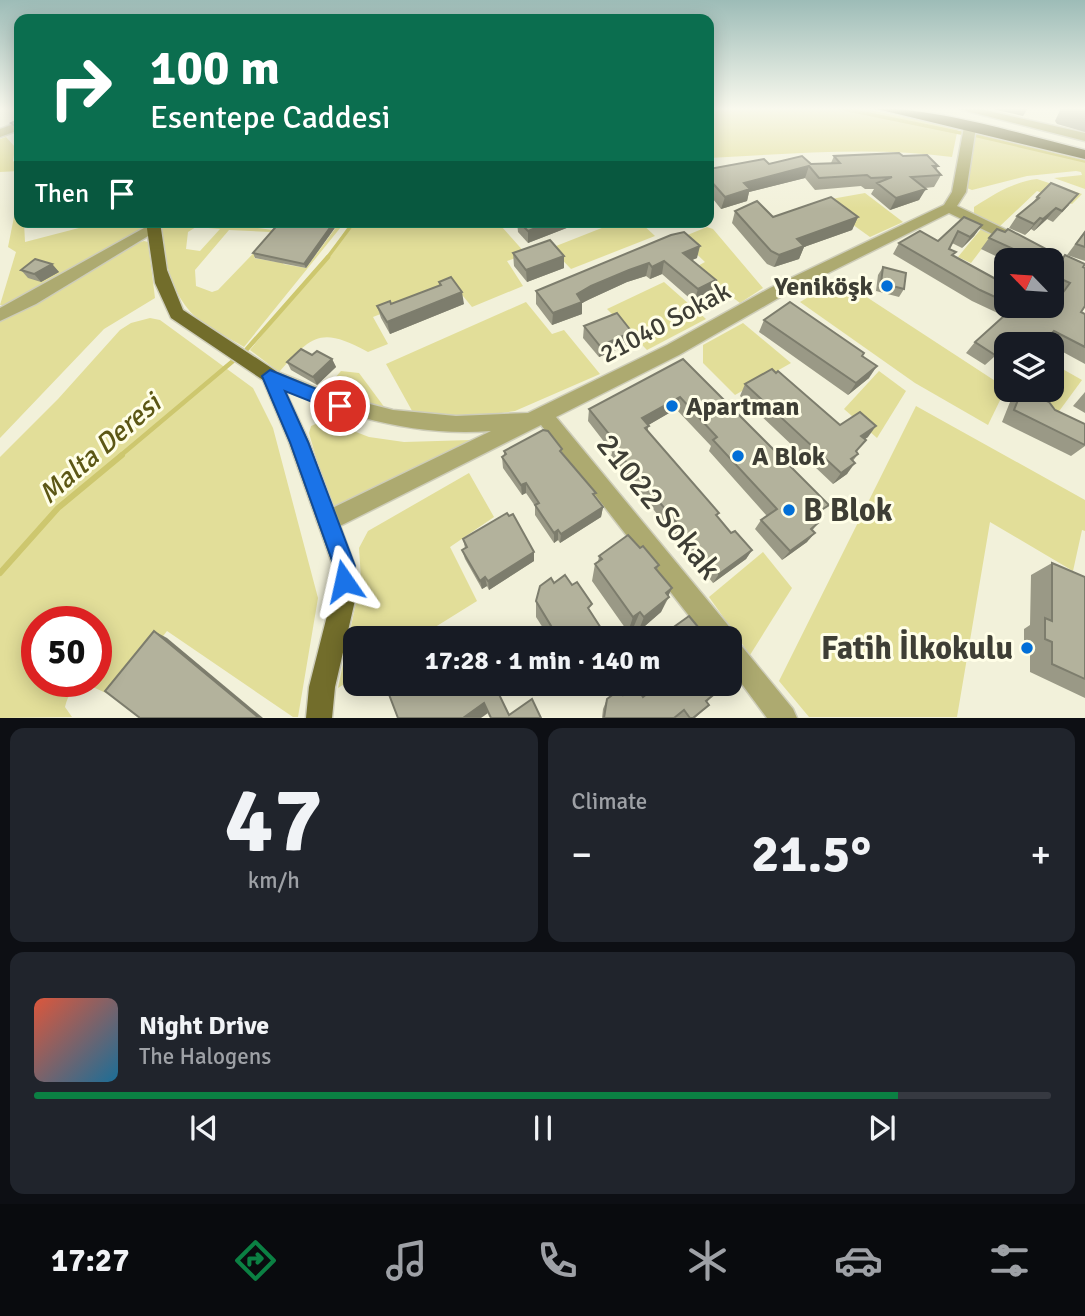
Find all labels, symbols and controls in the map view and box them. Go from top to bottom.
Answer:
text: 100 m [150,38,280,98]
icon: right [35,42,126,133]
text: Esentepe Caddesi [150,98,390,137]
icon: arrive [103,175,141,213]
text: Then [35,178,89,210]
north arrow [994,248,1064,318]
map controls [994,248,1064,402]
place label: Yeniköşk [773,271,873,303]
street label: 21040 Sokak [595,275,736,371]
marker: Yeniköşk [879,278,895,294]
button: layers [994,332,1064,402]
pin [310,376,370,436]
water label: Malta Deresi [32,385,169,511]
icon: arrive [321,387,359,425]
place label: Apartman [686,391,800,423]
marker: Apartman [664,398,680,414]
street label: 21022 Sokak [588,426,729,587]
place label: A Blok [752,441,826,473]
marker: A Blok [730,448,746,464]
place label: B Blok [803,491,893,530]
marker: B Blok [781,502,797,518]
position arrow [307,544,381,618]
speed limit sign: 50 [21,606,112,697]
place label: Fatih İlkokulu [821,629,1013,668]
marker: Fatih İlkokulu [1019,640,1035,656]
text: 17:28 · 1 min · 140 m [425,645,660,677]
text: 47 [225,764,323,877]
text: Climate [572,787,647,816]
text: 21.5° [751,822,871,886]
text: − [572,831,592,878]
text: + [1030,831,1051,878]
text: km/h [248,866,300,895]
text: Night Drive [139,1010,269,1042]
text: The Halogens [139,1042,271,1071]
icon: previous [185,1109,223,1147]
icon: pause [524,1109,562,1147]
icon: next [863,1109,901,1147]
icon: directions [231,1236,280,1285]
icon: music [382,1236,431,1285]
icon: phone [533,1236,582,1285]
icon: climate [683,1236,732,1285]
icon: car [834,1236,883,1285]
icon: filters [985,1236,1034,1285]
text: 17:27 [51,1241,129,1280]

